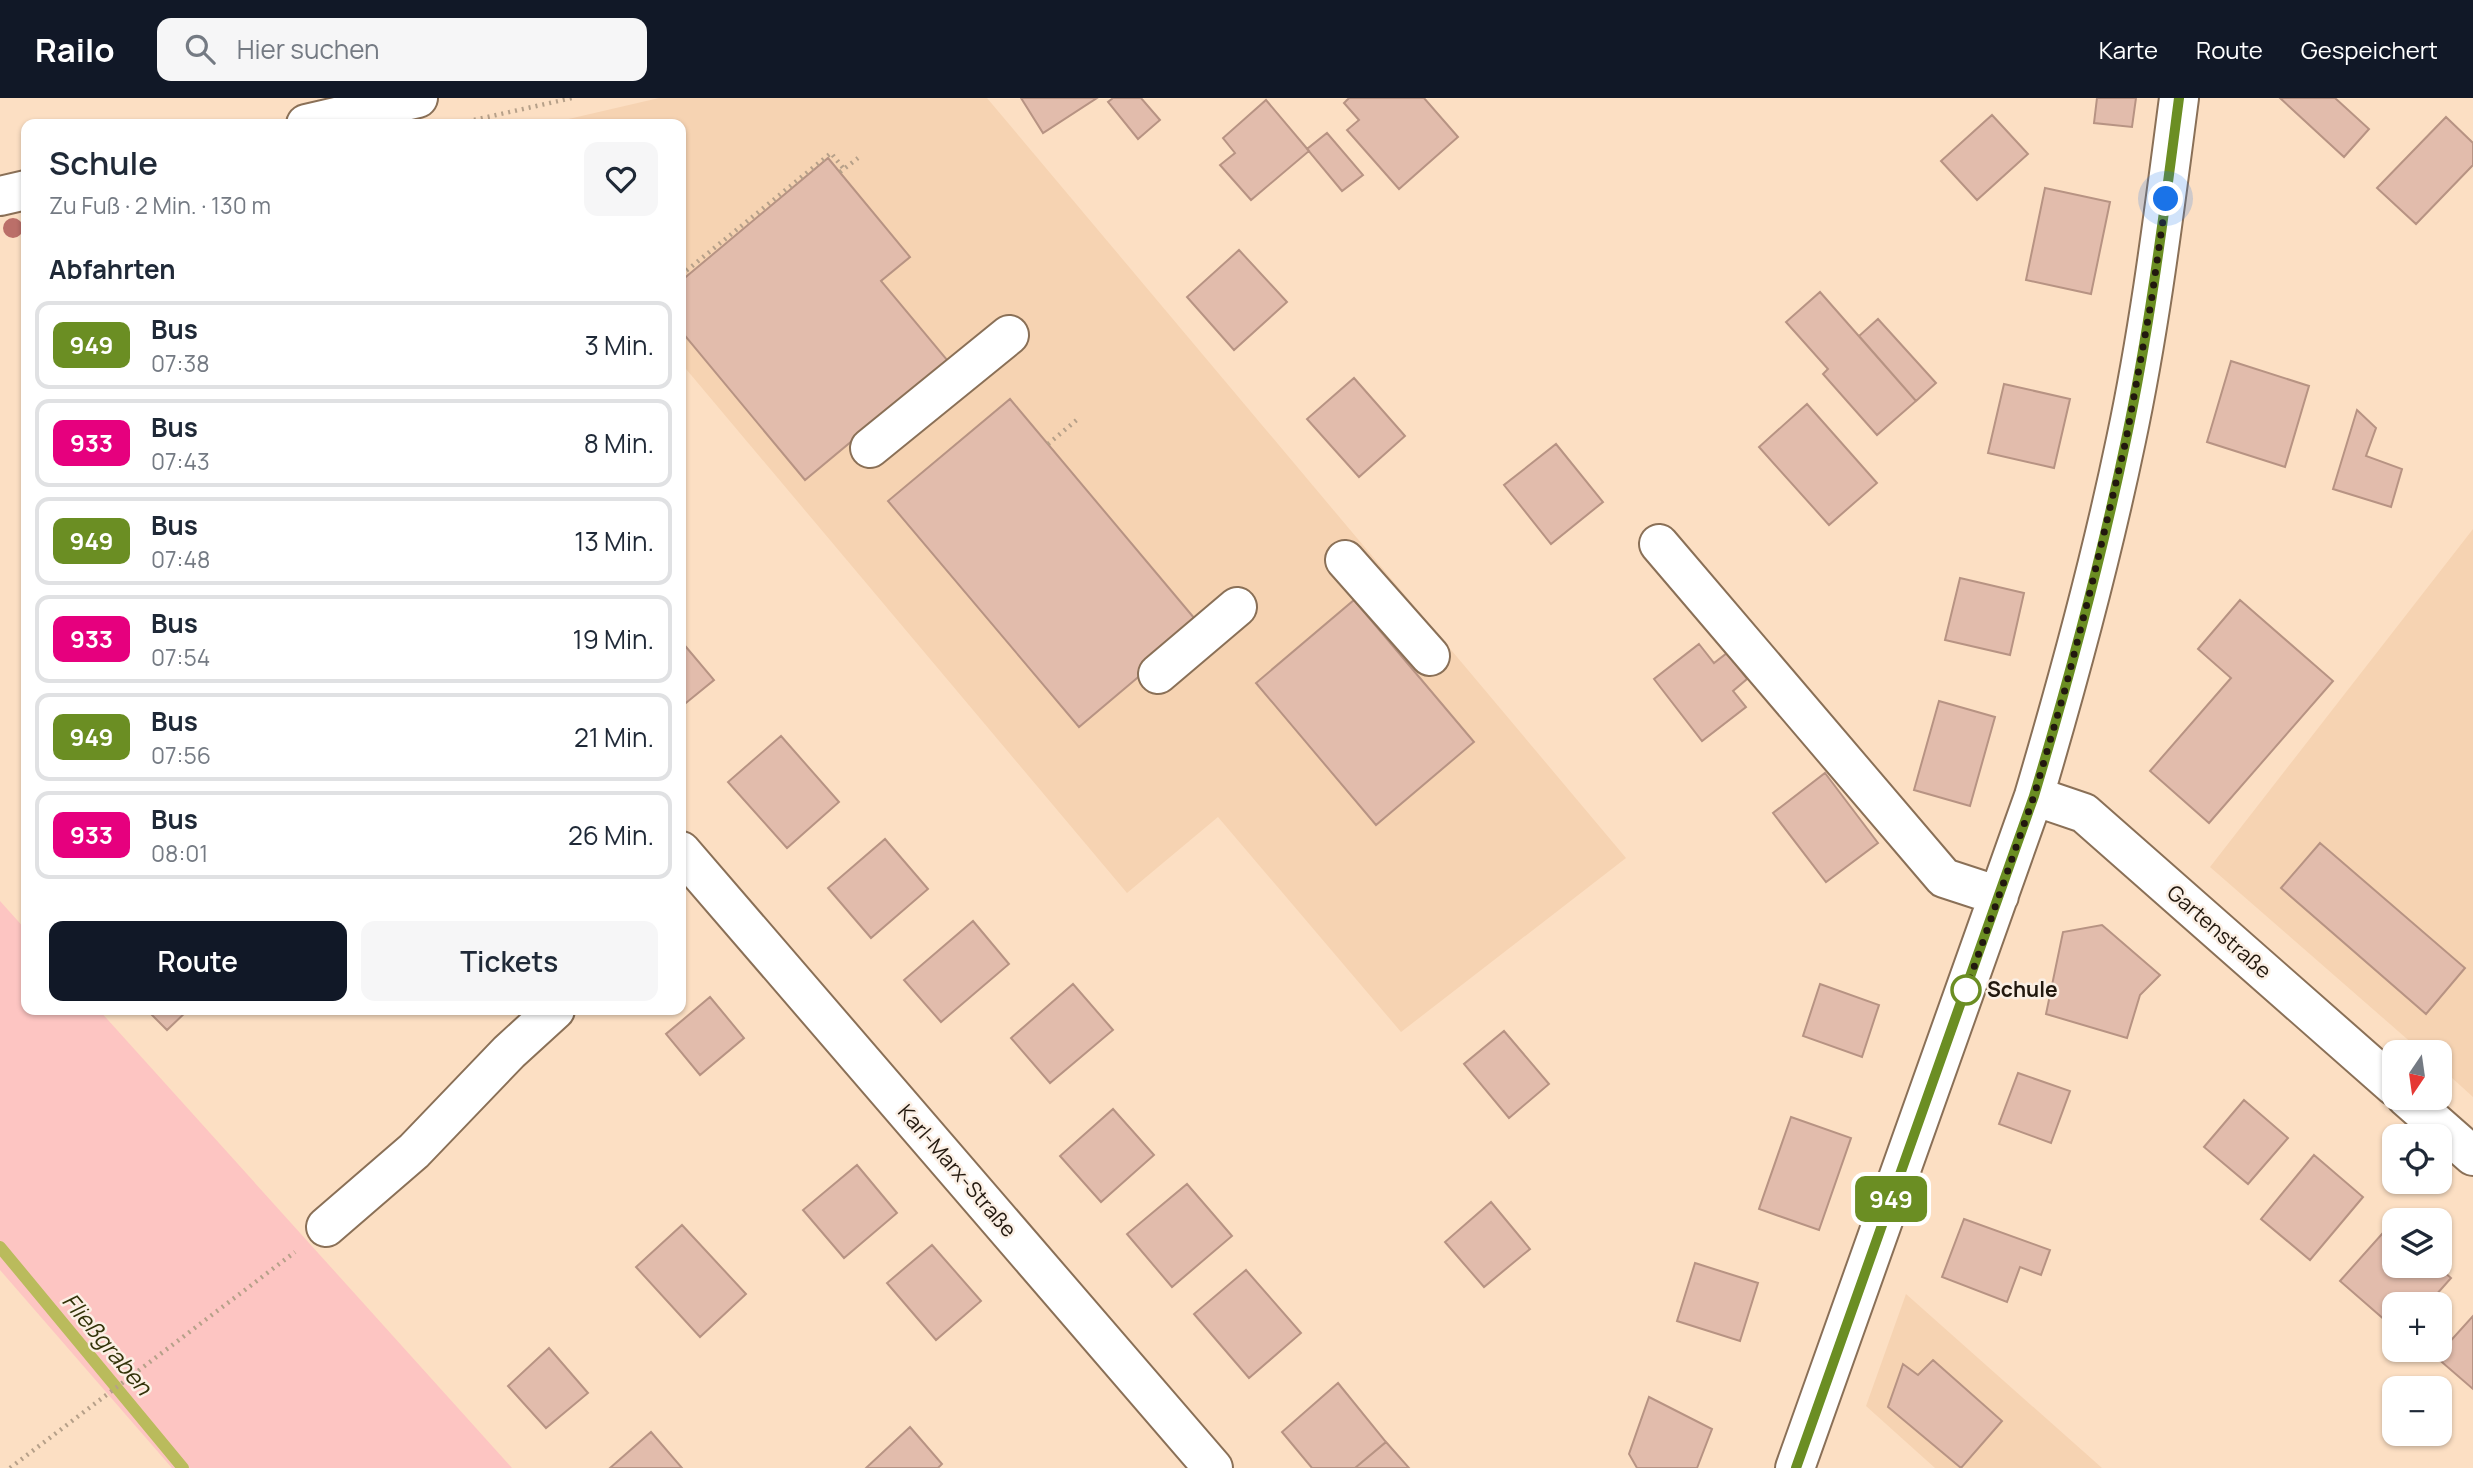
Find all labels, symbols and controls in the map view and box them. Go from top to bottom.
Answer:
search box [157,18,647,81]
text: Railo [35,27,115,72]
icon: search [181,30,219,68]
text: Hier suchen [237,31,380,67]
text: Karte [2099,33,2158,66]
text: Route [2196,33,2263,66]
text: Gespeichert [2301,33,2438,66]
text: Schule [49,140,158,185]
button: heart [584,142,658,216]
your location [2148,181,2183,216]
text: Zu Fuß · 2 Min. · 130 m [49,189,271,221]
text: Abfahrten [49,251,176,287]
text: Bus [151,311,198,347]
text: 3 Min. [584,327,654,363]
text: 949 [70,328,113,361]
text: 07:38 [151,347,210,379]
text: Bus [151,409,198,445]
text: 8 Min. [584,425,654,461]
text: 933 [70,426,113,459]
text: 07:43 [151,445,210,477]
text: Bus [151,507,198,543]
text: 13 Min. [574,523,654,559]
text: 949 [70,524,113,557]
text: 07:48 [151,543,210,575]
text: Bus [151,605,198,641]
text: 19 Min. [573,621,654,657]
text: 933 [70,622,113,655]
text: 07:54 [151,641,210,673]
text: Bus [151,703,198,739]
text: 21 Min. [574,719,654,755]
text: 949 [70,720,113,753]
text: 07:56 [151,739,211,771]
text: Bus [151,801,198,837]
text: 26 Min. [568,817,654,853]
text: 933 [70,818,113,851]
text: 08:01 [151,837,208,869]
street label: Gartenstraße [2162,878,2278,984]
button: Route [49,921,347,1001]
button: Tickets [361,921,658,1001]
marker: Schule [1951,975,1981,1005]
place label: Schule [1987,975,2058,1003]
north arrow [2382,1040,2452,1110]
map controls [2382,1040,2452,1446]
street label: Karl-Marx-Straße [892,1098,1023,1243]
button: locate [2382,1124,2452,1194]
line badge: 949 [1851,1176,1931,1222]
text: 949 [1869,1182,1913,1215]
button: layers [2382,1208,2452,1278]
water label: Fließgraben [56,1286,161,1402]
button: + [2382,1292,2452,1362]
button: − [2382,1376,2452,1446]

